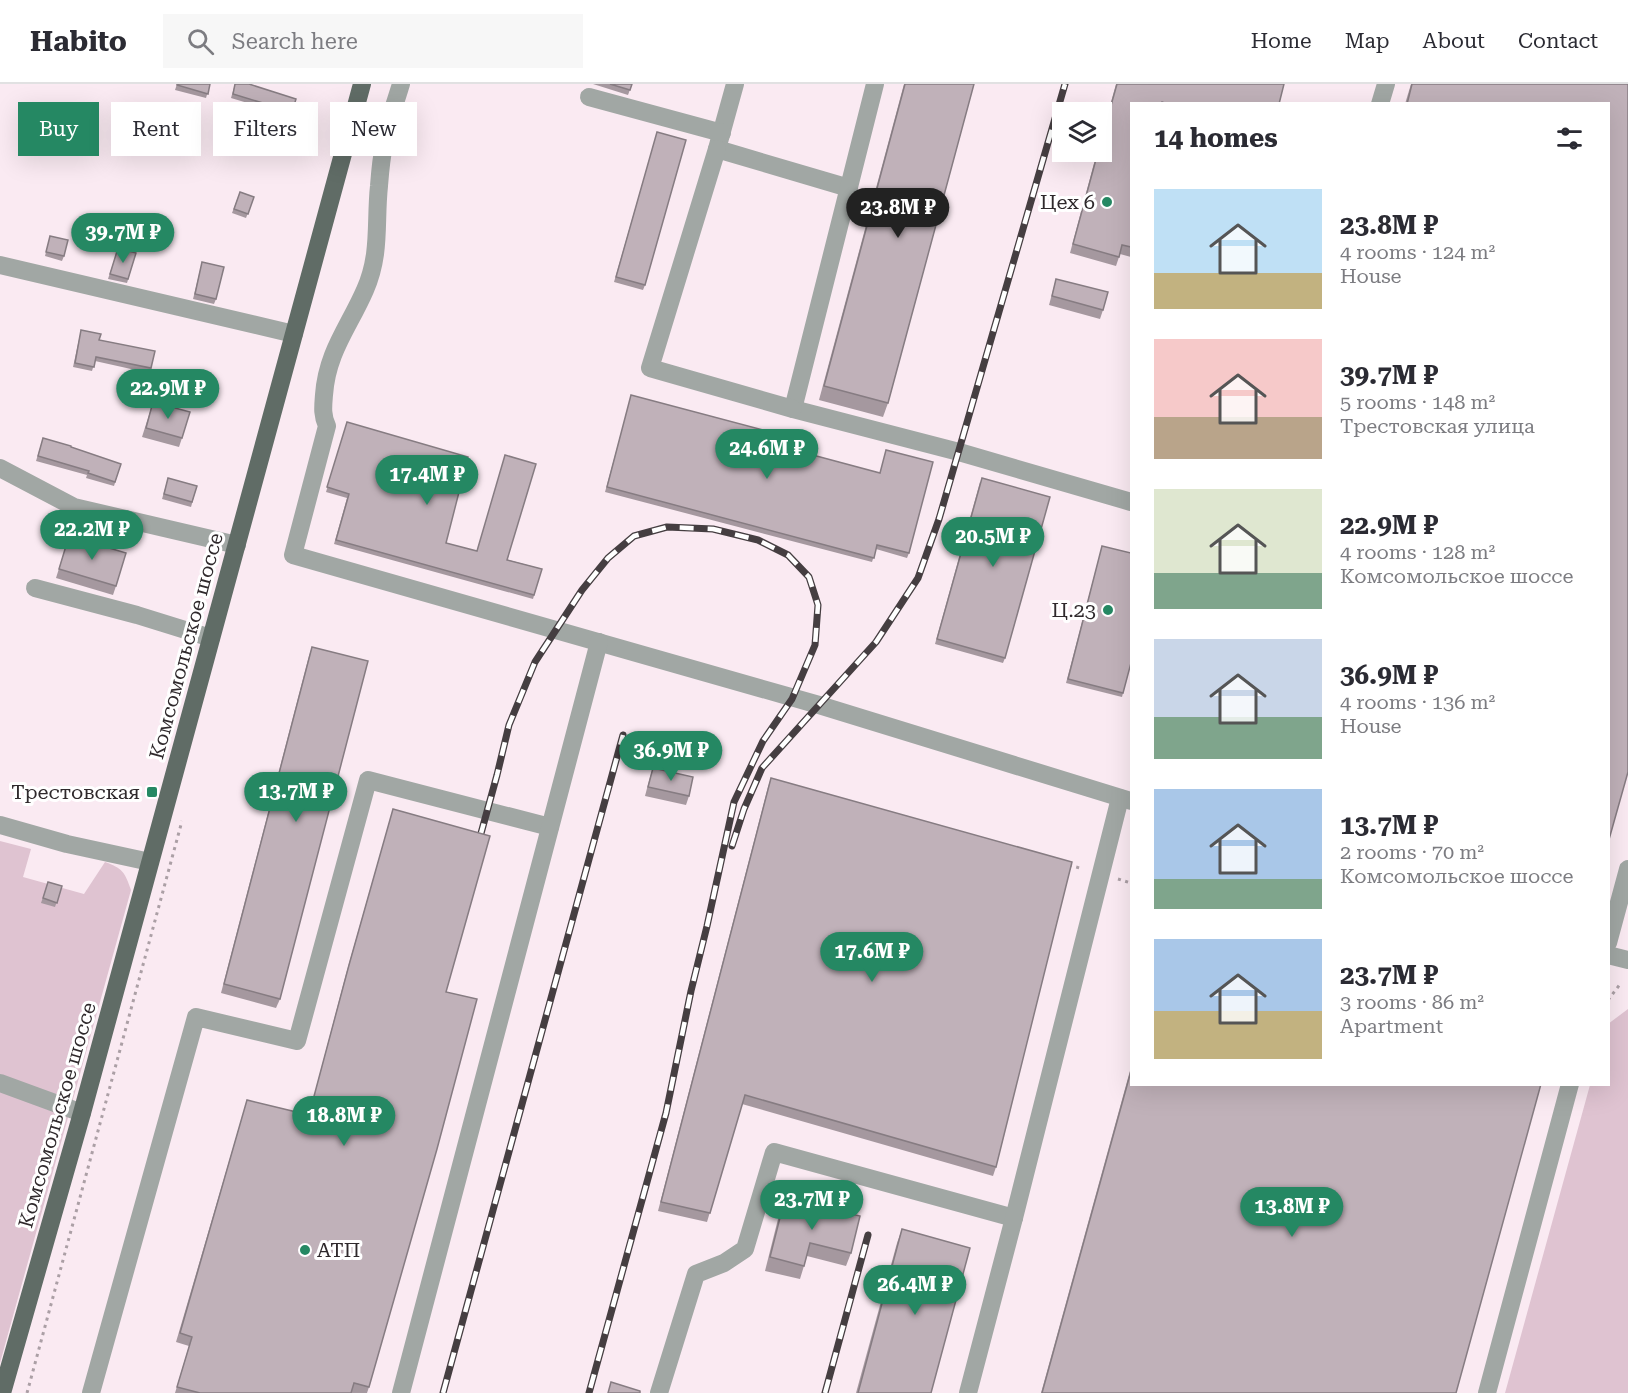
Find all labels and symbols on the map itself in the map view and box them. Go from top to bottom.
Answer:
pin: 23.8M ₽ [843,188,953,239]
place label: Цех 6 [1040,190,1095,214]
marker: Цех 6 [1100,195,1114,209]
pin: 39.7M ₽ [68,213,178,264]
pin: 22.9M ₽ [113,369,223,420]
pin: 24.6M ₽ [712,429,822,480]
pin: 17.4M ₽ [372,455,482,506]
pin: 22.2M ₽ [37,510,147,561]
pin: 20.5M ₽ [938,517,1048,568]
street label: Комсомольское шоссе [144,530,228,762]
place label: Ц.23 [1052,598,1096,622]
marker: Ц.23 [1101,603,1115,617]
pin: 36.9M ₽ [616,731,726,782]
pin: 13.7M ₽ [241,772,351,823]
place label: Трестовская [11,780,140,804]
marker: Трестовская [145,785,159,799]
pin: 17.6M ₽ [817,932,927,983]
street label: Комсомольское шоссе [13,999,101,1231]
pin: 18.8M ₽ [289,1096,399,1147]
pin: 23.7M ₽ [757,1180,867,1231]
pin: 13.8M ₽ [1237,1187,1347,1238]
place label: АТП [317,1238,360,1262]
marker: АТП [298,1243,312,1257]
pin: 26.4M ₽ [860,1265,970,1316]

